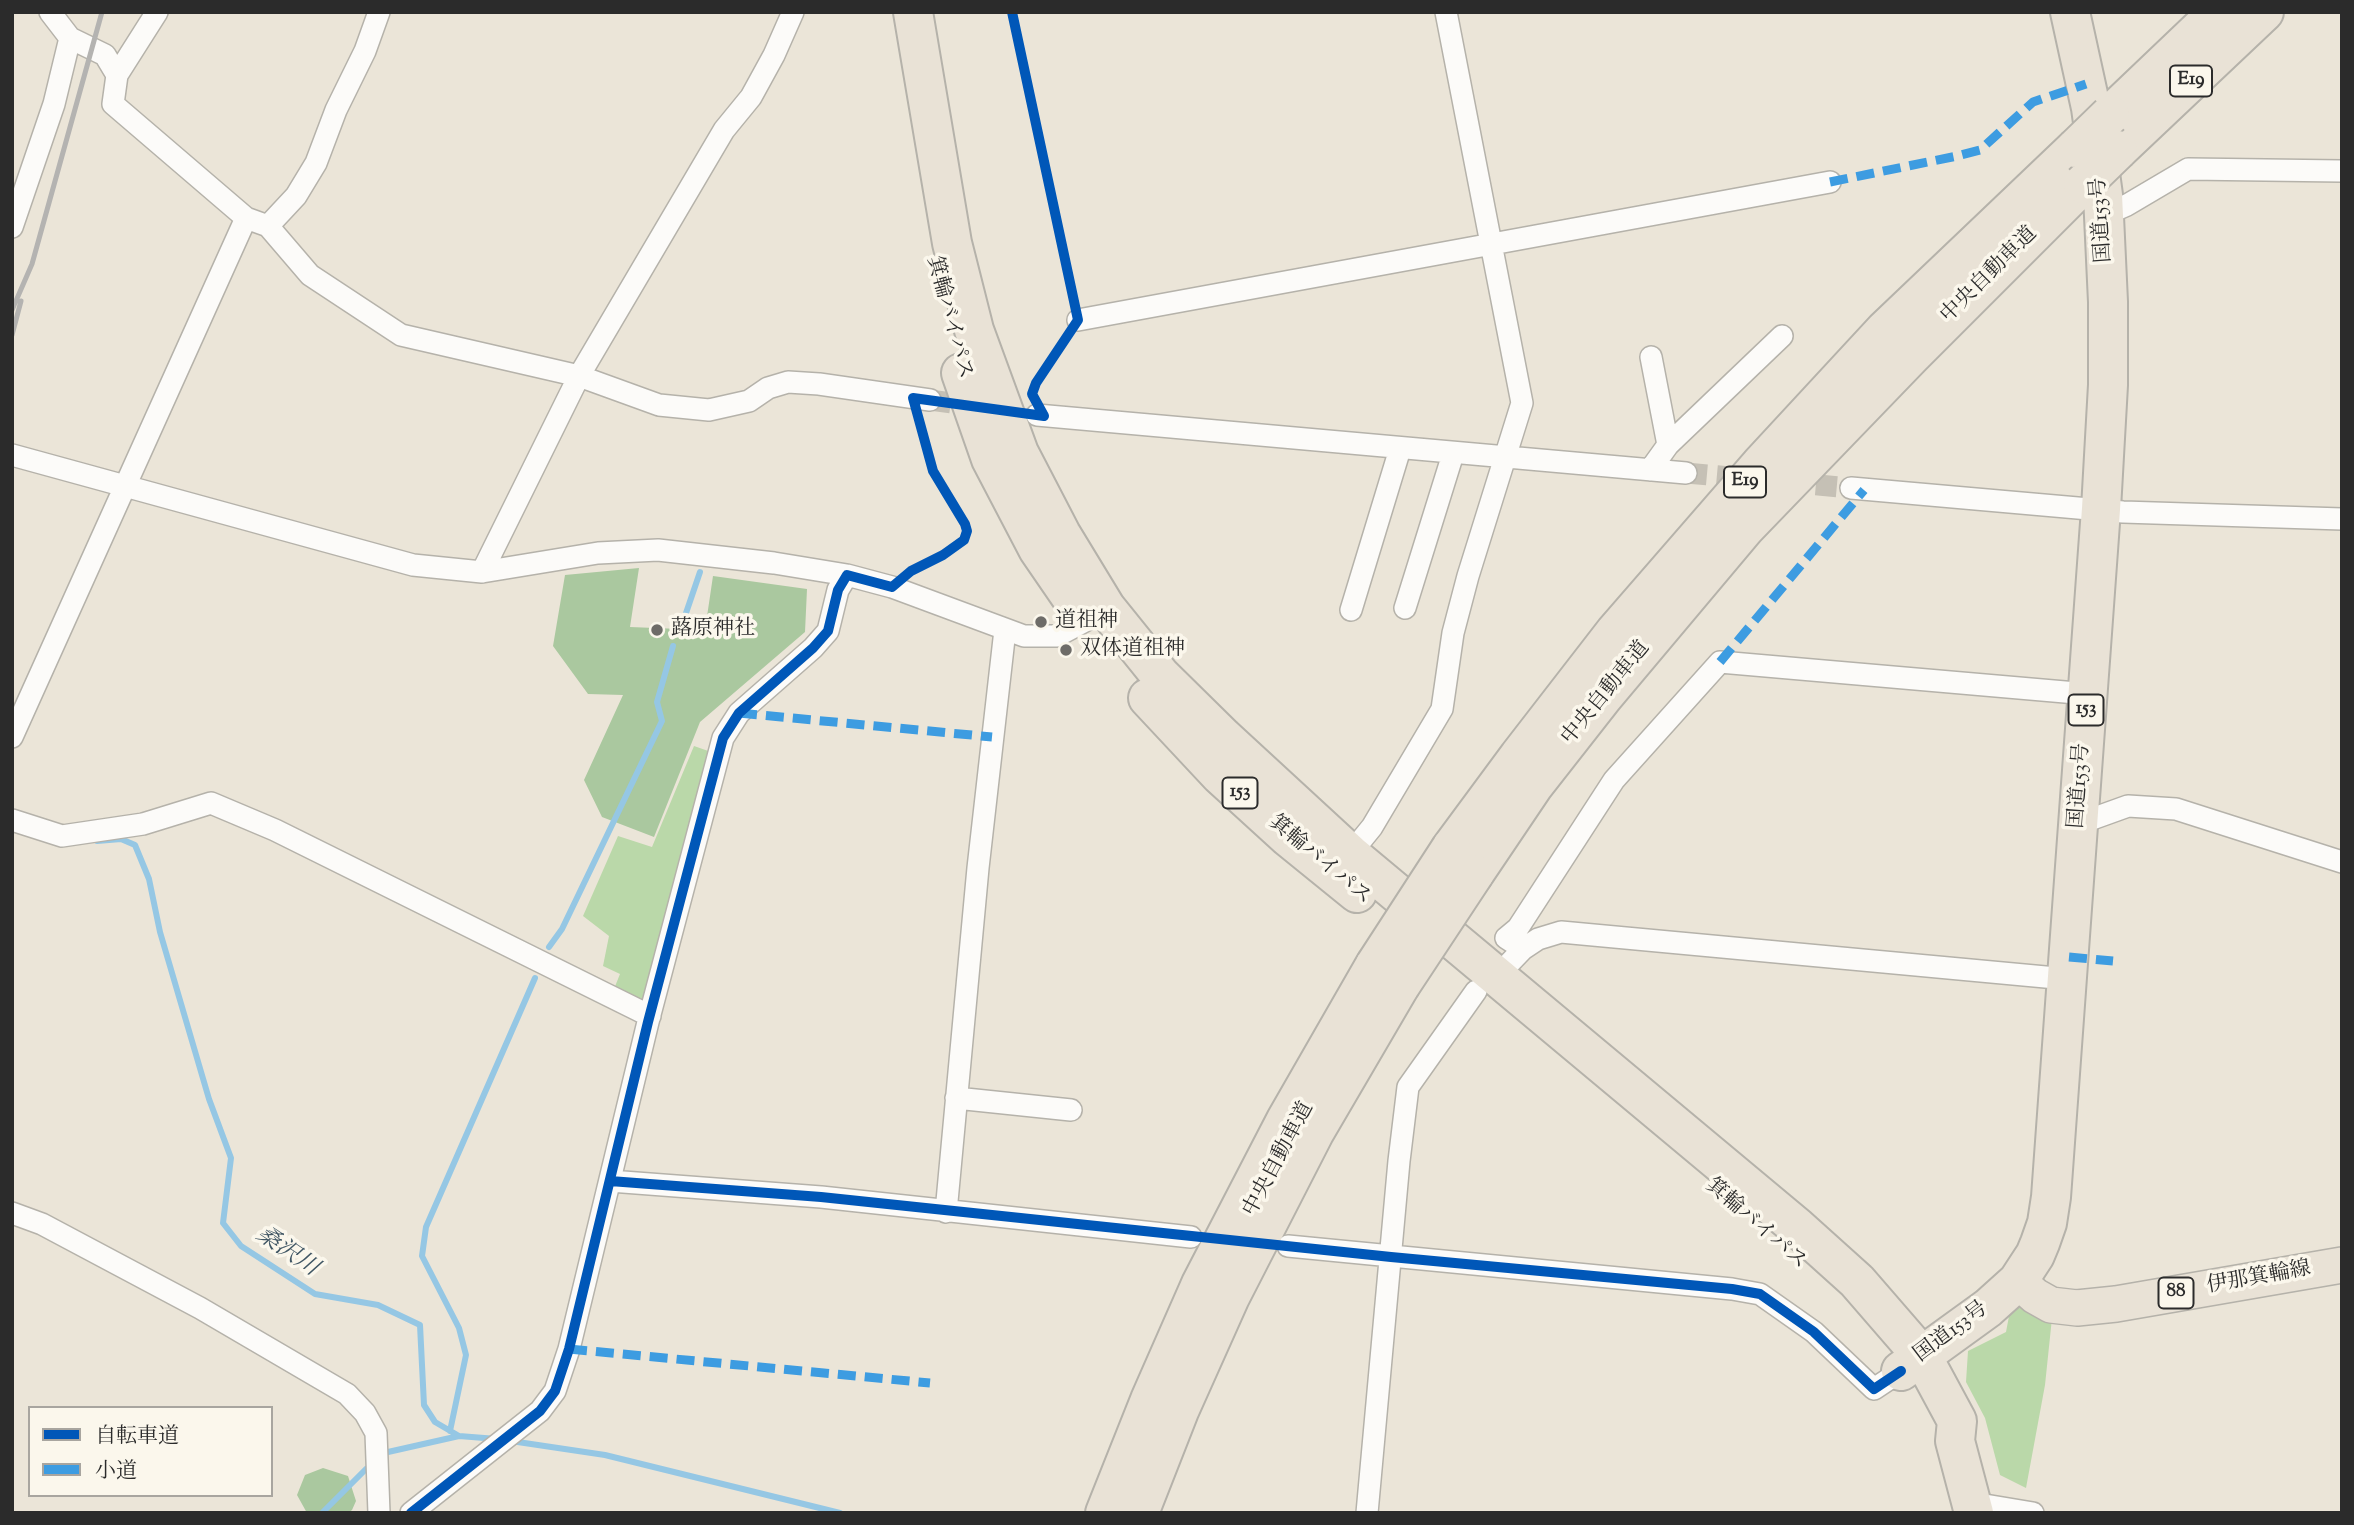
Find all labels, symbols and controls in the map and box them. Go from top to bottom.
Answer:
road number: E19 [2170,66,2212,96]
street label: 国道153号 [2087,176,2119,264]
street label: 中央自動車道 [1937,223,2043,329]
street label: 箕輪バイパス [920,254,976,382]
road number: E19 [1724,467,1766,498]
place label: 道祖神 [1055,609,1118,635]
marker: 道祖神 [1033,614,1049,630]
place label: 蕗原神社 [671,617,755,643]
marker: 蕗原神社 [649,622,665,638]
place label: 双体道祖神 [1080,637,1185,663]
street label: 中央自動車道 [1558,637,1656,751]
marker: 双体道祖神 [1058,642,1074,658]
road number: 153 [2068,694,2104,726]
street label: 国道153号 [2065,742,2097,830]
road number: 153 [1222,778,1258,808]
street label: 箕輪バイパス [1263,811,1375,911]
street label: 中央自動車道 [1239,1098,1321,1222]
street label: 箕輪バイパス [1699,1174,1811,1276]
water label: 桑沢川 [250,1222,322,1284]
street label: 伊那箕輪線 [2205,1257,2313,1301]
road number: 88 [2158,1278,2194,1308]
street label: 国道153号 [1910,1297,1994,1369]
legend [28,1406,273,1497]
text: 自転車道 [95,1422,179,1452]
text: 小道 [95,1457,137,1487]

